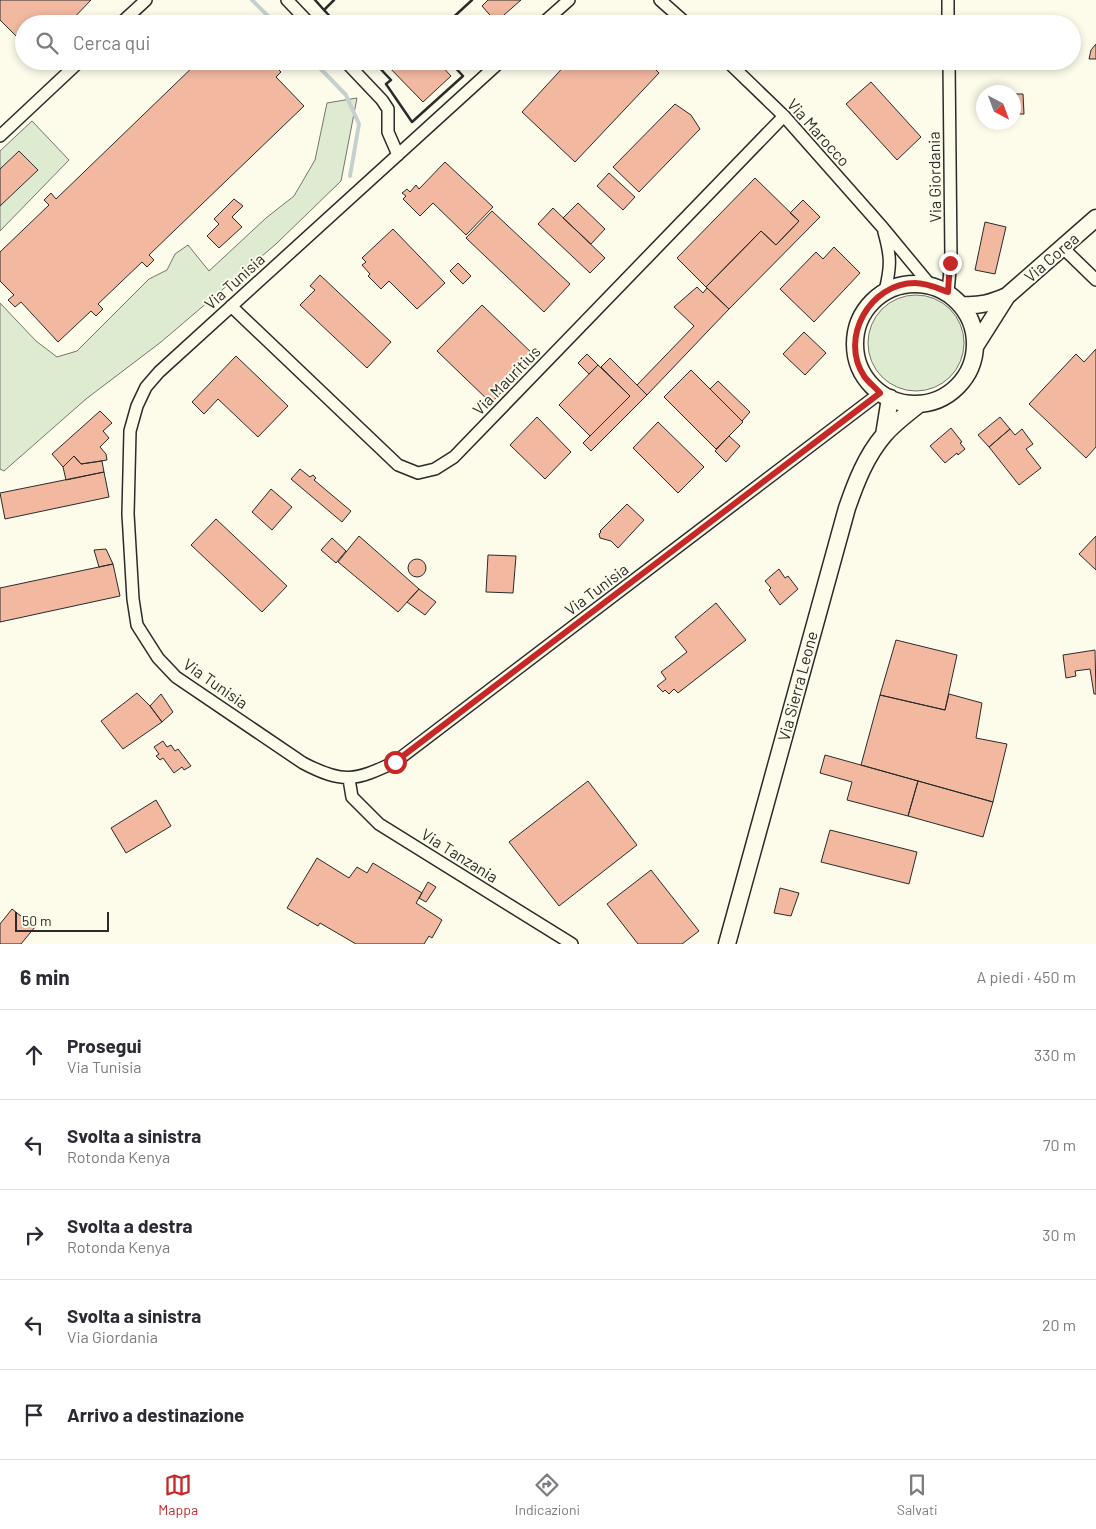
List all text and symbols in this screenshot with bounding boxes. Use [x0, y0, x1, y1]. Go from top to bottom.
search box [15, 15, 1081, 70]
icon: search [33, 29, 61, 57]
text: Cerca qui [73, 31, 150, 54]
north arrow [976, 85, 1021, 130]
street label: Via Marocco [784, 94, 854, 170]
street label: Via Giordania [924, 131, 944, 223]
street label: Via Corea [1020, 228, 1082, 286]
street label: Via Tunisia [200, 249, 268, 313]
route end [939, 252, 962, 275]
street label: Via Mauritius [468, 341, 544, 419]
street label: Via Tunisia [561, 559, 631, 619]
street label: Via Sierra Leone [773, 629, 821, 743]
street label: Via Tunisia [180, 654, 252, 712]
route start [384, 751, 407, 774]
street label: Via Tanzania [418, 824, 502, 886]
scale bar [15, 909, 109, 932]
text: 50 m [22, 912, 51, 929]
text: 6 min [20, 964, 70, 989]
text: A piedi · 450 m [977, 967, 1076, 986]
text: Prosegui [67, 1034, 142, 1057]
icon: ahead [20, 1041, 48, 1069]
text: 330 m [1034, 1045, 1076, 1064]
text: Via Tunisia [67, 1057, 142, 1076]
text: Svolta a sinistra [67, 1124, 201, 1147]
icon: left [20, 1131, 48, 1159]
text: 70 m [1043, 1135, 1076, 1154]
text: Rotonda Kenya [67, 1147, 170, 1166]
text: Svolta a destra [67, 1214, 193, 1237]
icon: right [20, 1221, 48, 1249]
text: 30 m [1042, 1225, 1076, 1244]
text: Rotonda Kenya [67, 1237, 170, 1256]
text: Svolta a sinistra [67, 1304, 201, 1327]
icon: left [20, 1311, 48, 1339]
text: 20 m [1042, 1315, 1076, 1334]
text: Via Giordania [67, 1327, 158, 1346]
icon: arrive [20, 1401, 48, 1429]
text: Arrivo a destinazione [67, 1403, 245, 1426]
tab: Mappa [158, 1471, 198, 1518]
tab: Indicazioni [515, 1471, 580, 1518]
tab: Salvati [897, 1471, 938, 1518]

